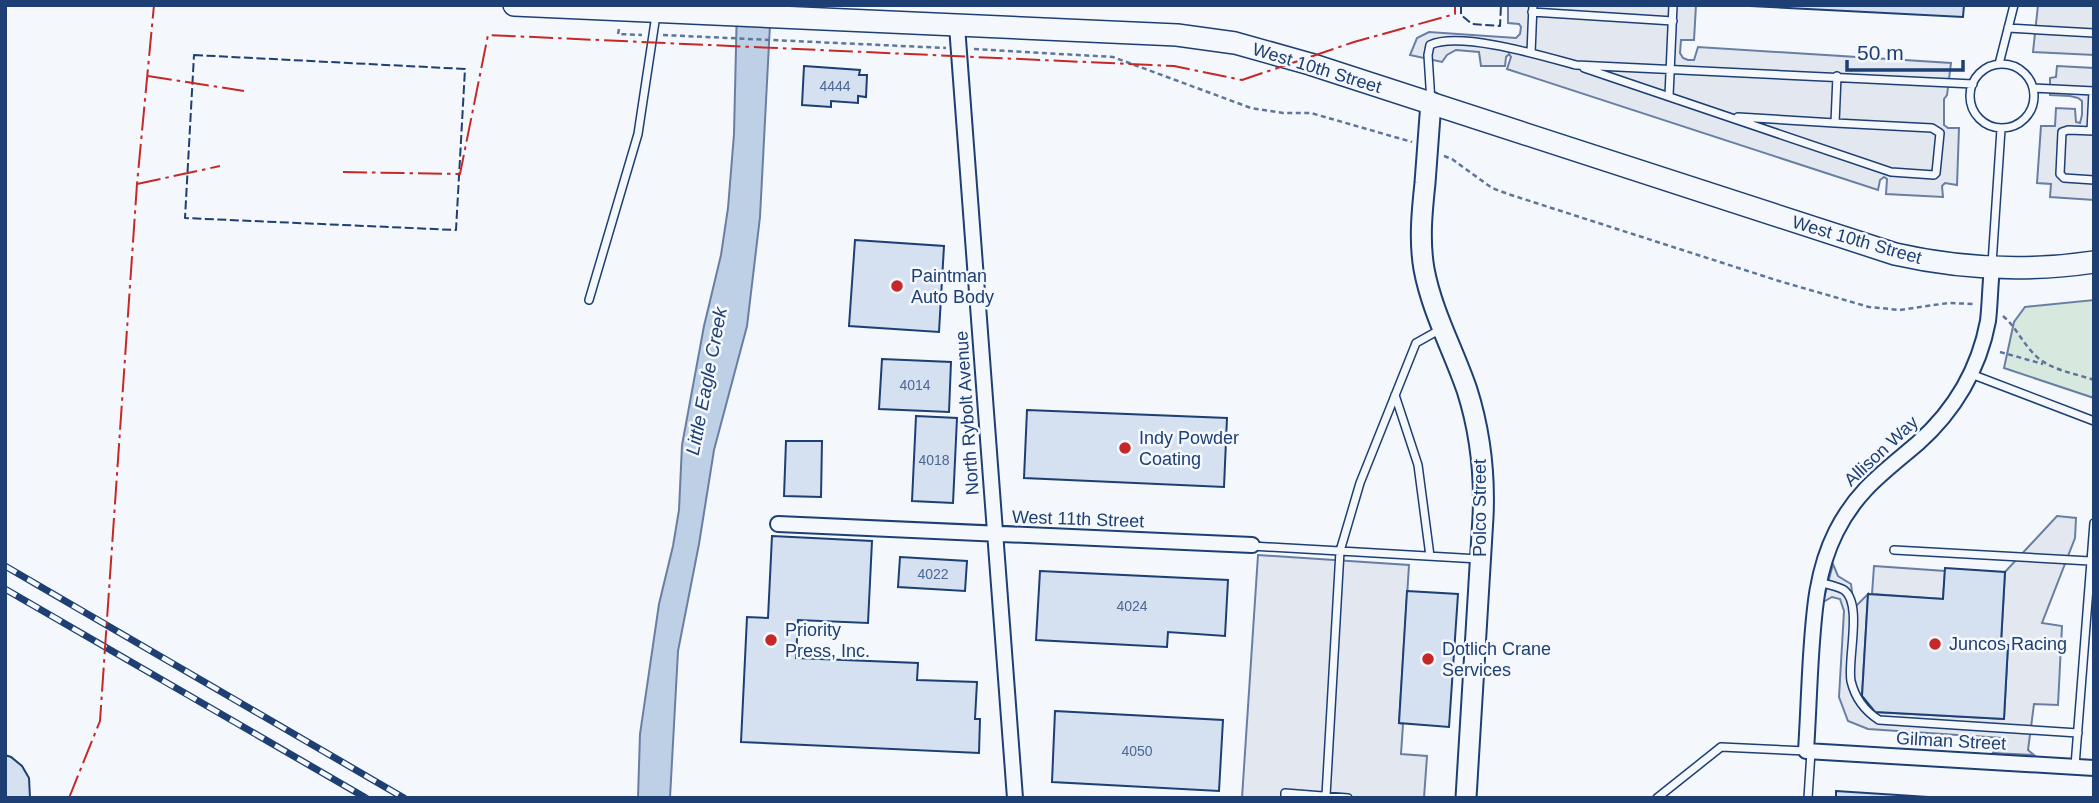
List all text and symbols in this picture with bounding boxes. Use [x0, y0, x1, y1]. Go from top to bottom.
scale bar [1847, 28, 1962, 72]
street label: West 10th Street [1250, 39, 1384, 97]
text: 50 m [1857, 41, 1904, 64]
house number: 4444 [819, 78, 851, 94]
street label: West 10th Street [1790, 212, 1924, 268]
place label: Paintman Auto Body [911, 266, 994, 307]
marker: Paintman Auto Body [889, 278, 905, 294]
water label: Little Eagle Creek [682, 304, 731, 457]
street label: North Rybolt Avenue [951, 330, 983, 496]
house number: 4014 [899, 377, 931, 393]
street label: Allison Way [1840, 412, 1922, 490]
place label: Indy Powder Coating [1139, 428, 1239, 469]
marker: Indy Powder Coating [1117, 440, 1133, 456]
house number: 4018 [918, 452, 950, 468]
street label: Polco Street [1470, 459, 1490, 557]
street label: West 11th Street [1011, 507, 1145, 531]
house number: 4022 [917, 566, 949, 582]
house number: 4024 [1116, 598, 1148, 614]
place label: Priority Press, Inc. [785, 620, 870, 661]
marker: Priority Press, Inc. [763, 632, 779, 648]
place label: Juncos Racing [1949, 634, 2067, 654]
marker: Juncos Racing [1927, 636, 1943, 652]
place label: Dotlich Crane Services [1442, 639, 1551, 680]
marker: Dotlich Crane Services [1420, 651, 1436, 667]
street label: Gilman Street [1896, 728, 2006, 754]
house number: 4050 [1121, 743, 1153, 759]

